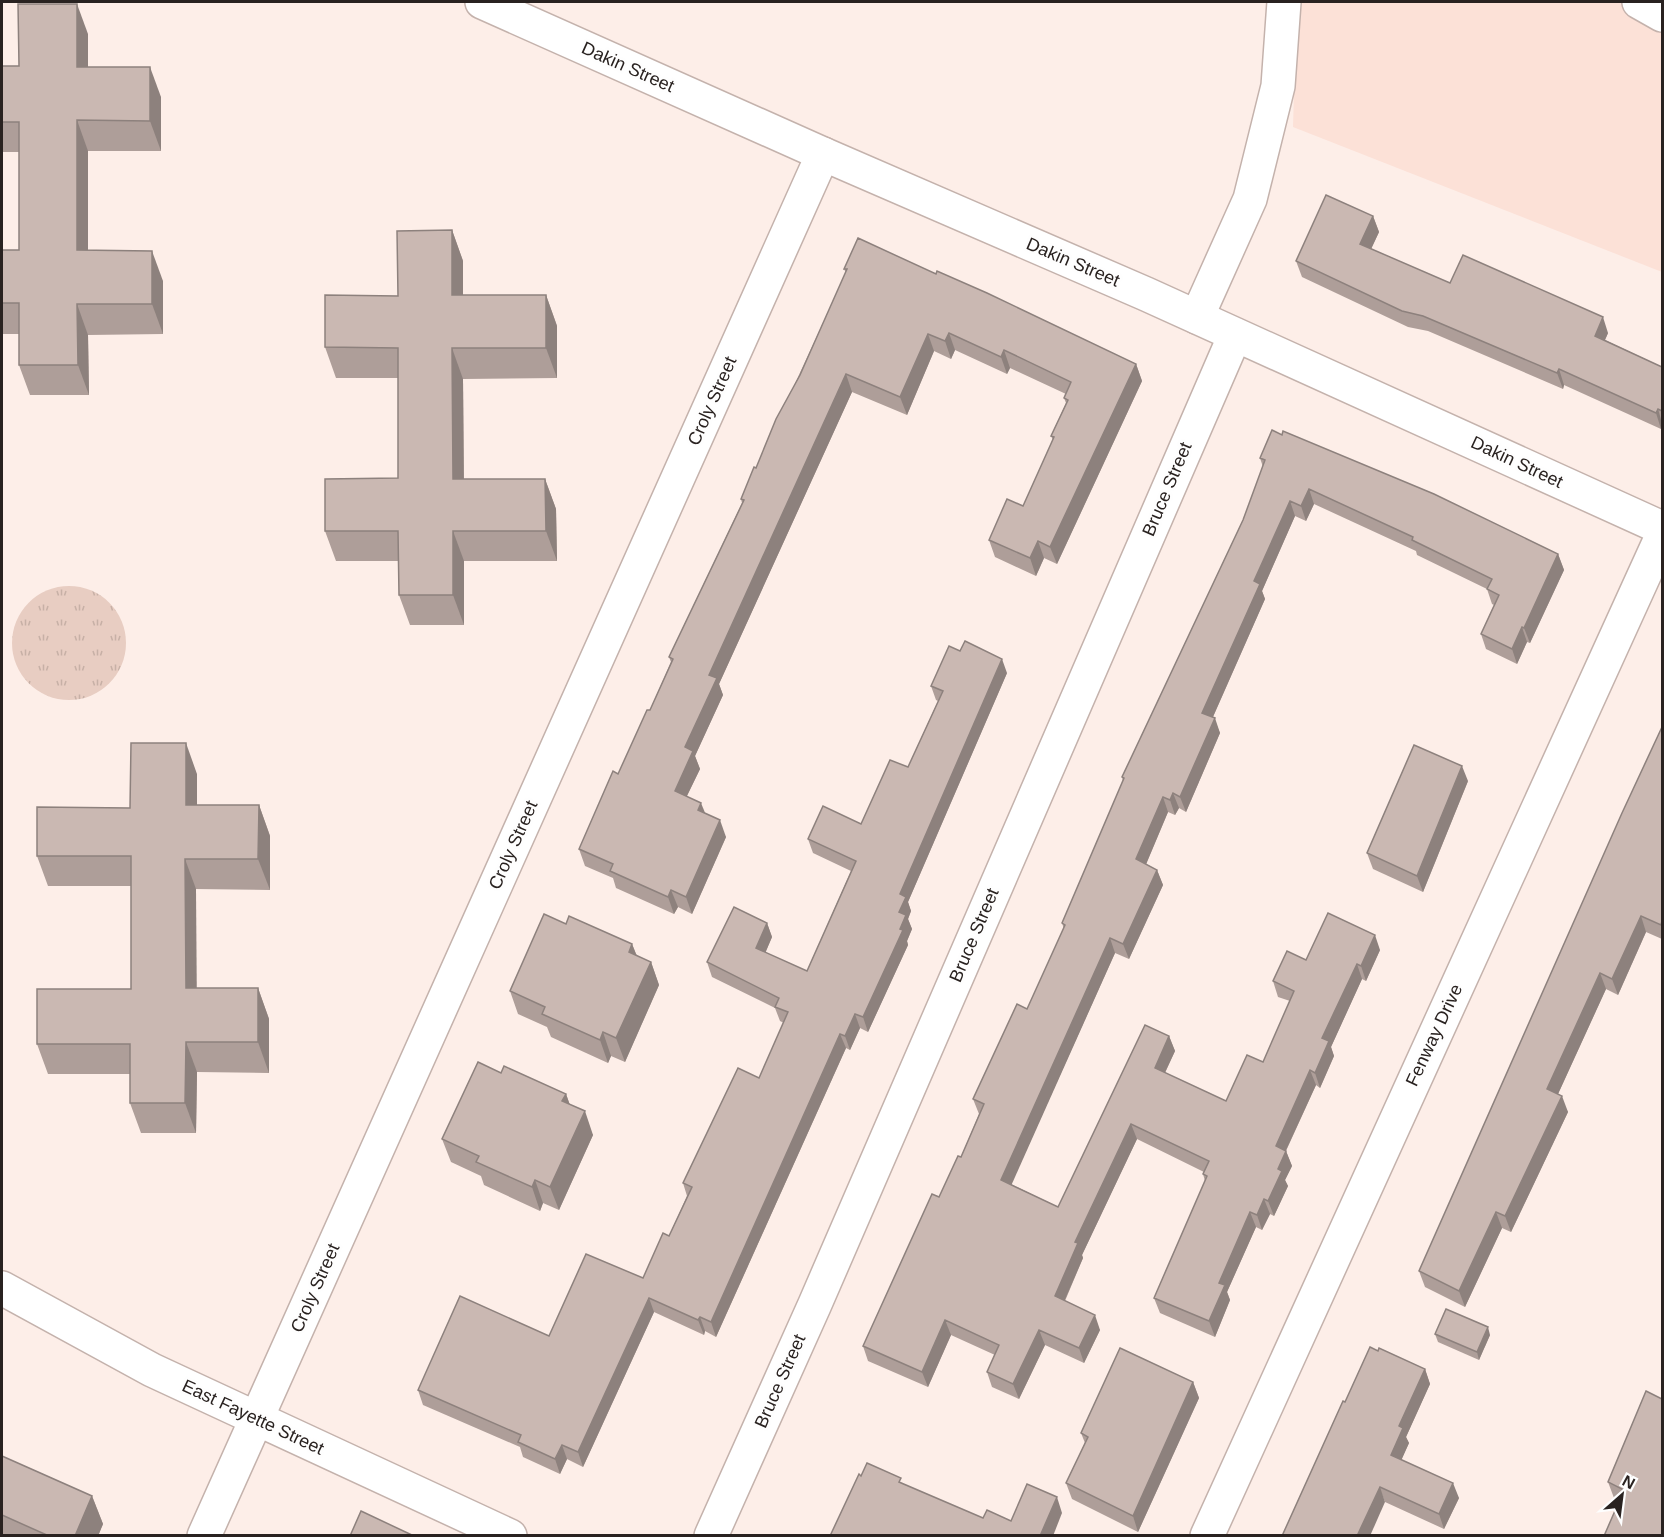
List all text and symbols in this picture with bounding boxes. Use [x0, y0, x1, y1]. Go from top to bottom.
street label: Dakin Street [579, 38, 677, 96]
street label: Dakin Street [1024, 233, 1122, 291]
street label: Croly Street [684, 354, 740, 448]
street label: Dakin Street [1468, 432, 1566, 492]
street label: Bruce Street [1138, 439, 1196, 539]
street label: Croly Street [485, 798, 541, 892]
street label: Bruce Street [945, 885, 1003, 985]
street label: Fenway Drive [1402, 981, 1466, 1089]
street label: Croly Street [287, 1241, 343, 1335]
street label: Bruce Street [751, 1331, 809, 1431]
street label: East Fayette Street [179, 1375, 327, 1459]
north arrow [1592, 1465, 1652, 1525]
text: N [1620, 1472, 1638, 1492]

